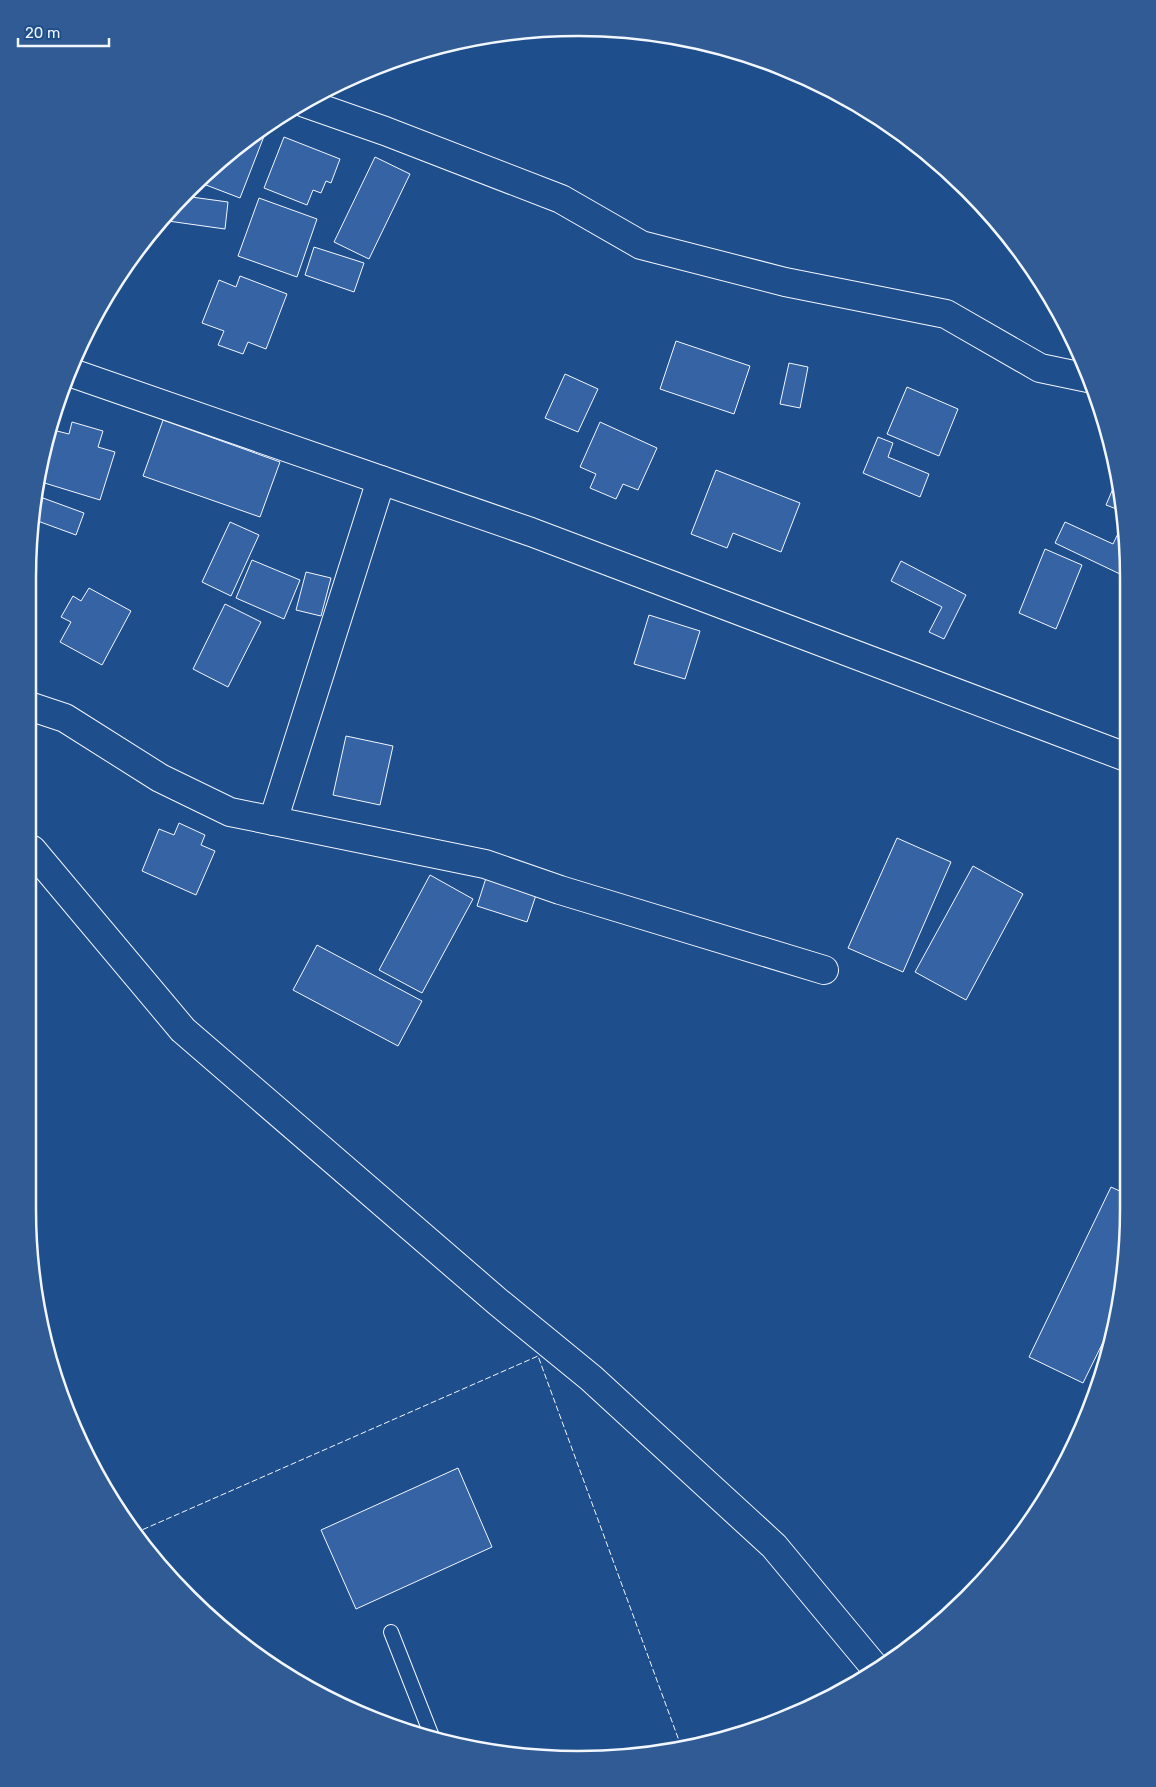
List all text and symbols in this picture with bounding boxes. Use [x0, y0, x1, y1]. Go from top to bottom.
scale bar [18, 15, 109, 47]
text: 20 m [25, 24, 60, 42]

